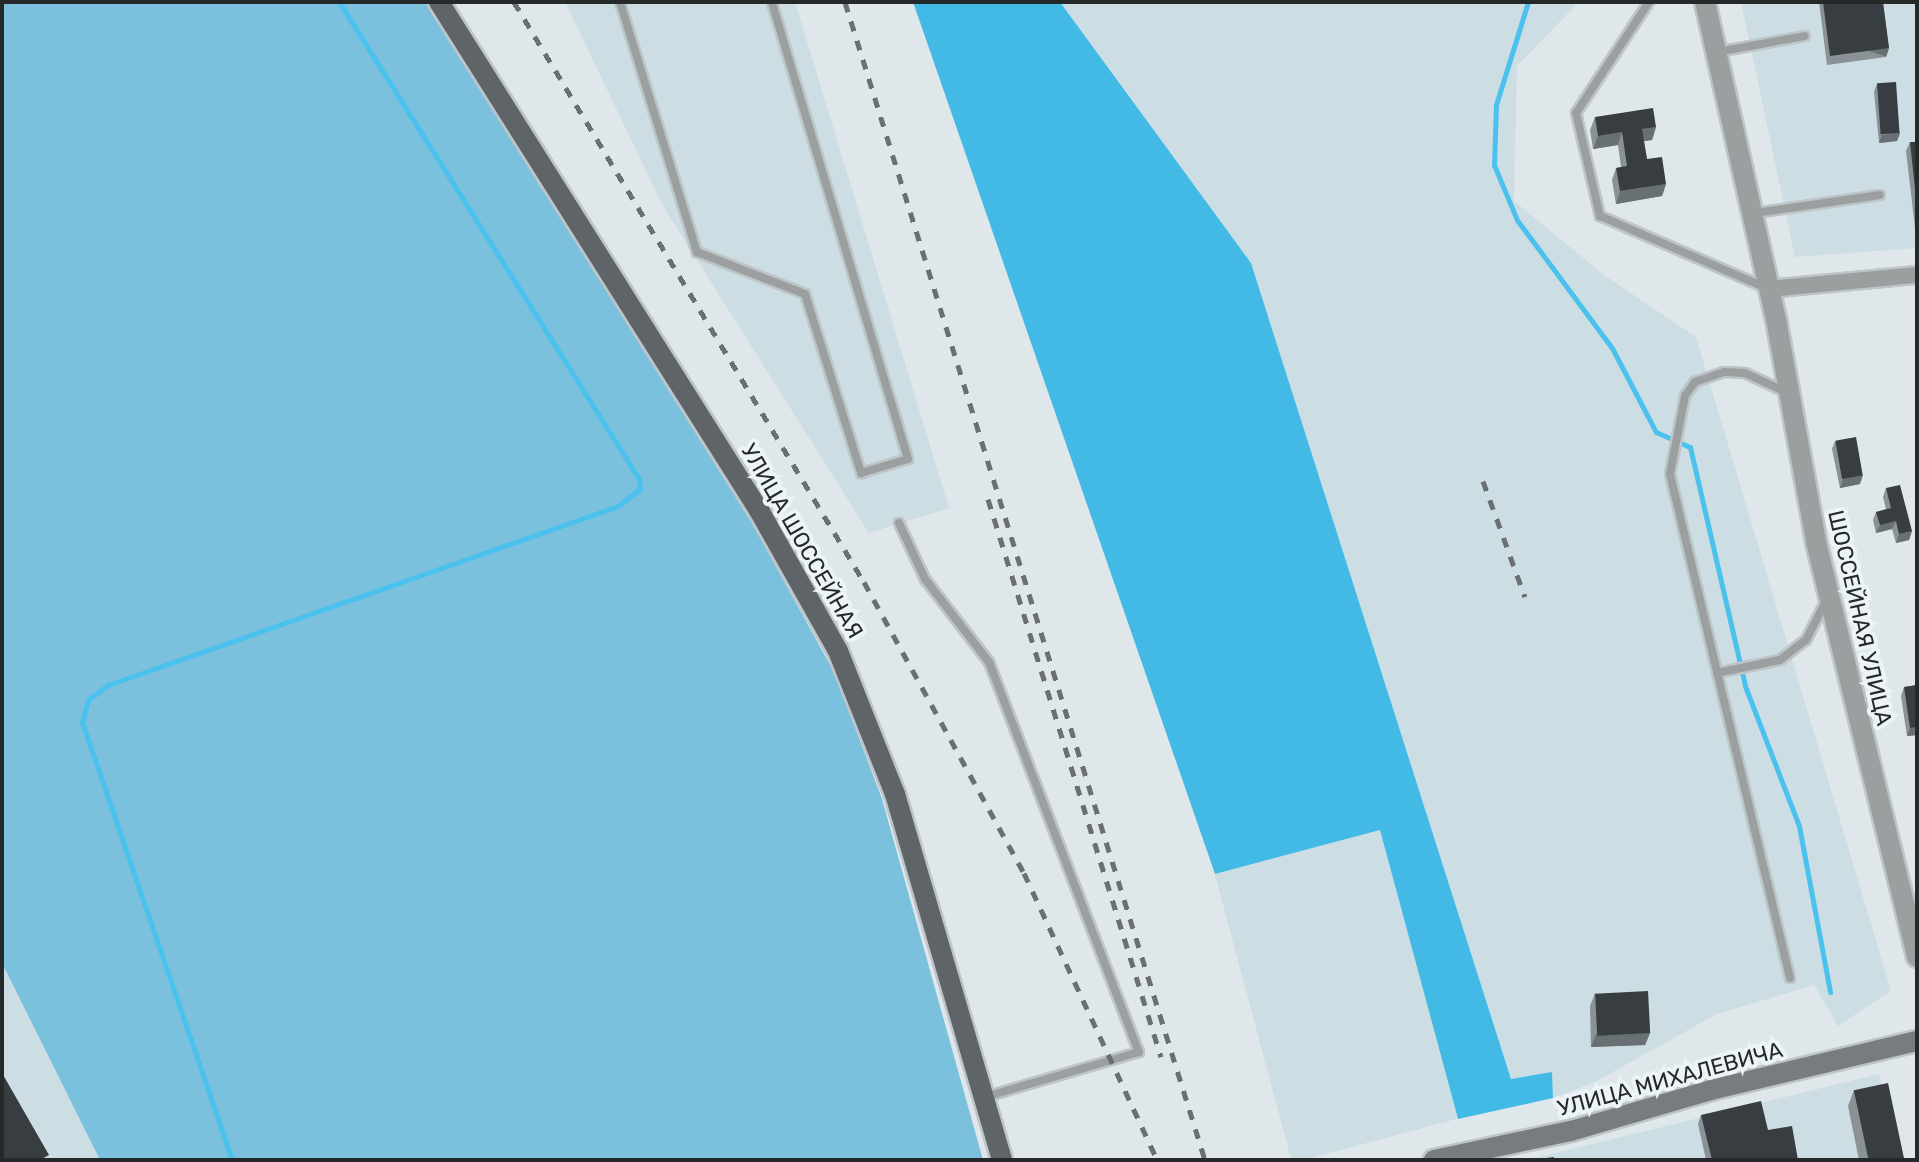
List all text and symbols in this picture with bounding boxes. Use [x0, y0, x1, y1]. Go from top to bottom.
street label: УЛИЦА ШОССЕЙНАЯ [735, 439, 869, 643]
street label: ШОССЕЙНАЯ УЛИЦА [1822, 508, 1898, 728]
street label: УЛИЦА МИХАЛЕВИЧА [1555, 1036, 1785, 1122]

